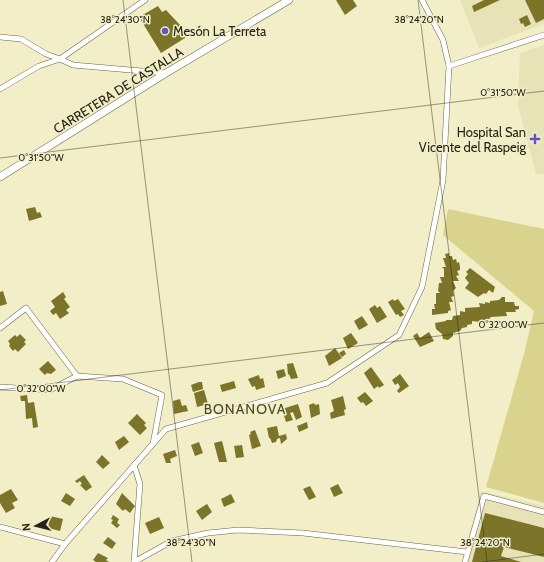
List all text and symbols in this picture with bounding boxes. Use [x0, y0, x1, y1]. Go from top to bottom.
text: 38°24'30"N [100, 13, 150, 26]
text: 38°24'20"N [394, 13, 444, 26]
place label: Mesón La Terreta [173, 23, 267, 39]
marker: Mesón La Terreta [160, 26, 170, 36]
street label: CARRETERA DE CASTALLA [50, 43, 186, 137]
text: 0°31'50"W [480, 86, 526, 99]
place label: Hospital San Vicente del Raspeig [419, 124, 527, 155]
marker: Hospital San Vicente del Raspeig [529, 133, 541, 145]
text: 0°31'50"W [18, 151, 64, 164]
text: 0°32'00"W [479, 318, 528, 331]
text: 0°32'00"W [17, 382, 66, 395]
district label: BONANOVA [204, 400, 286, 418]
north arrow [16, 506, 56, 546]
text: N [19, 523, 33, 532]
text: 38°24'30"N [166, 536, 216, 549]
text: 38°24'20"N [460, 536, 510, 549]

